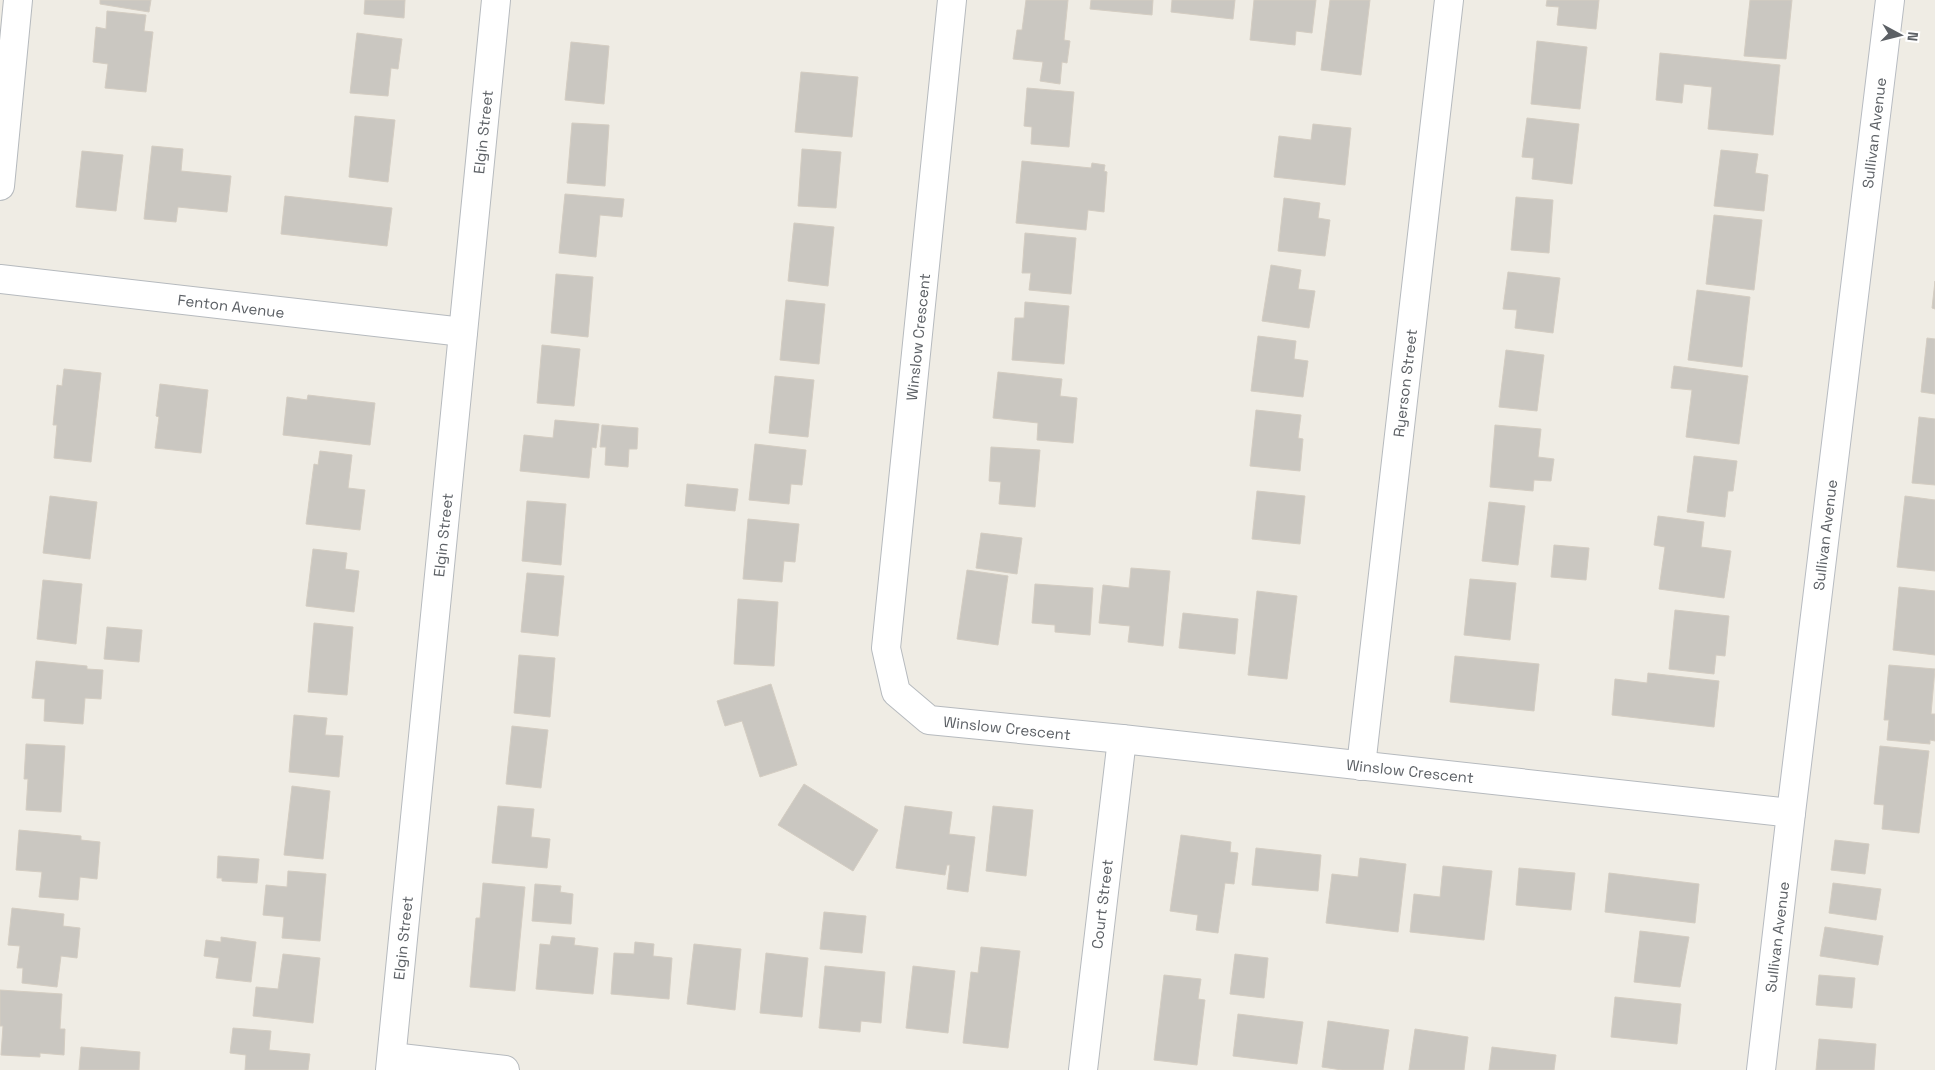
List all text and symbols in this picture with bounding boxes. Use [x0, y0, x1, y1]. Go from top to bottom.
north arrow [1875, 10, 1925, 60]
text: N [1903, 31, 1922, 42]
street label: Sullivan Avenue [1858, 76, 1890, 190]
street label: Elgin Street [469, 89, 497, 175]
street label: Winslow Crescent [902, 272, 934, 402]
street label: Fenton Avenue [176, 290, 286, 322]
street label: Ryerson Street [1389, 328, 1421, 438]
street label: Sullivan Avenue [1809, 478, 1841, 592]
street label: Elgin Street [429, 492, 457, 578]
street label: Winslow Crescent [942, 712, 1072, 744]
street label: Winslow Crescent [1345, 755, 1475, 787]
street label: Court Street [1087, 858, 1117, 950]
street label: Sullivan Avenue [1761, 880, 1793, 994]
street label: Elgin Street [389, 895, 417, 981]

